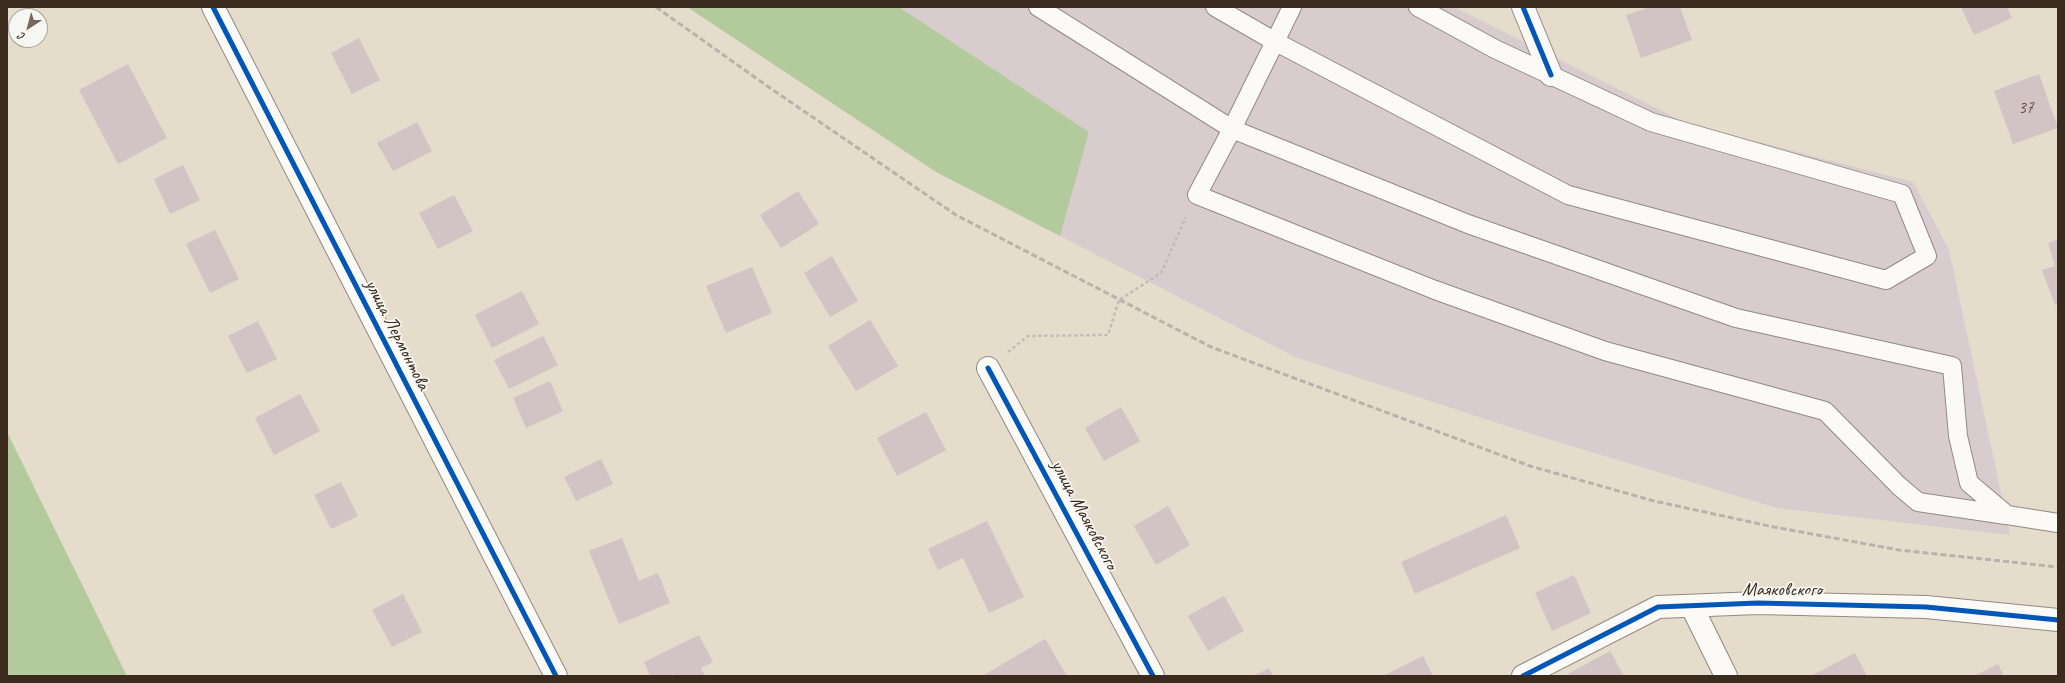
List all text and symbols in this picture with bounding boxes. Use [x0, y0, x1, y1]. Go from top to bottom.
north arrow [8, 8, 48, 48]
text: С [15, 30, 28, 44]
house number: 37 [2018, 99, 2034, 119]
street label: улица Лермонтова [359, 276, 435, 394]
street label: улица Маяковского [1046, 456, 1122, 574]
street label: Маяковского [1742, 579, 1822, 601]

